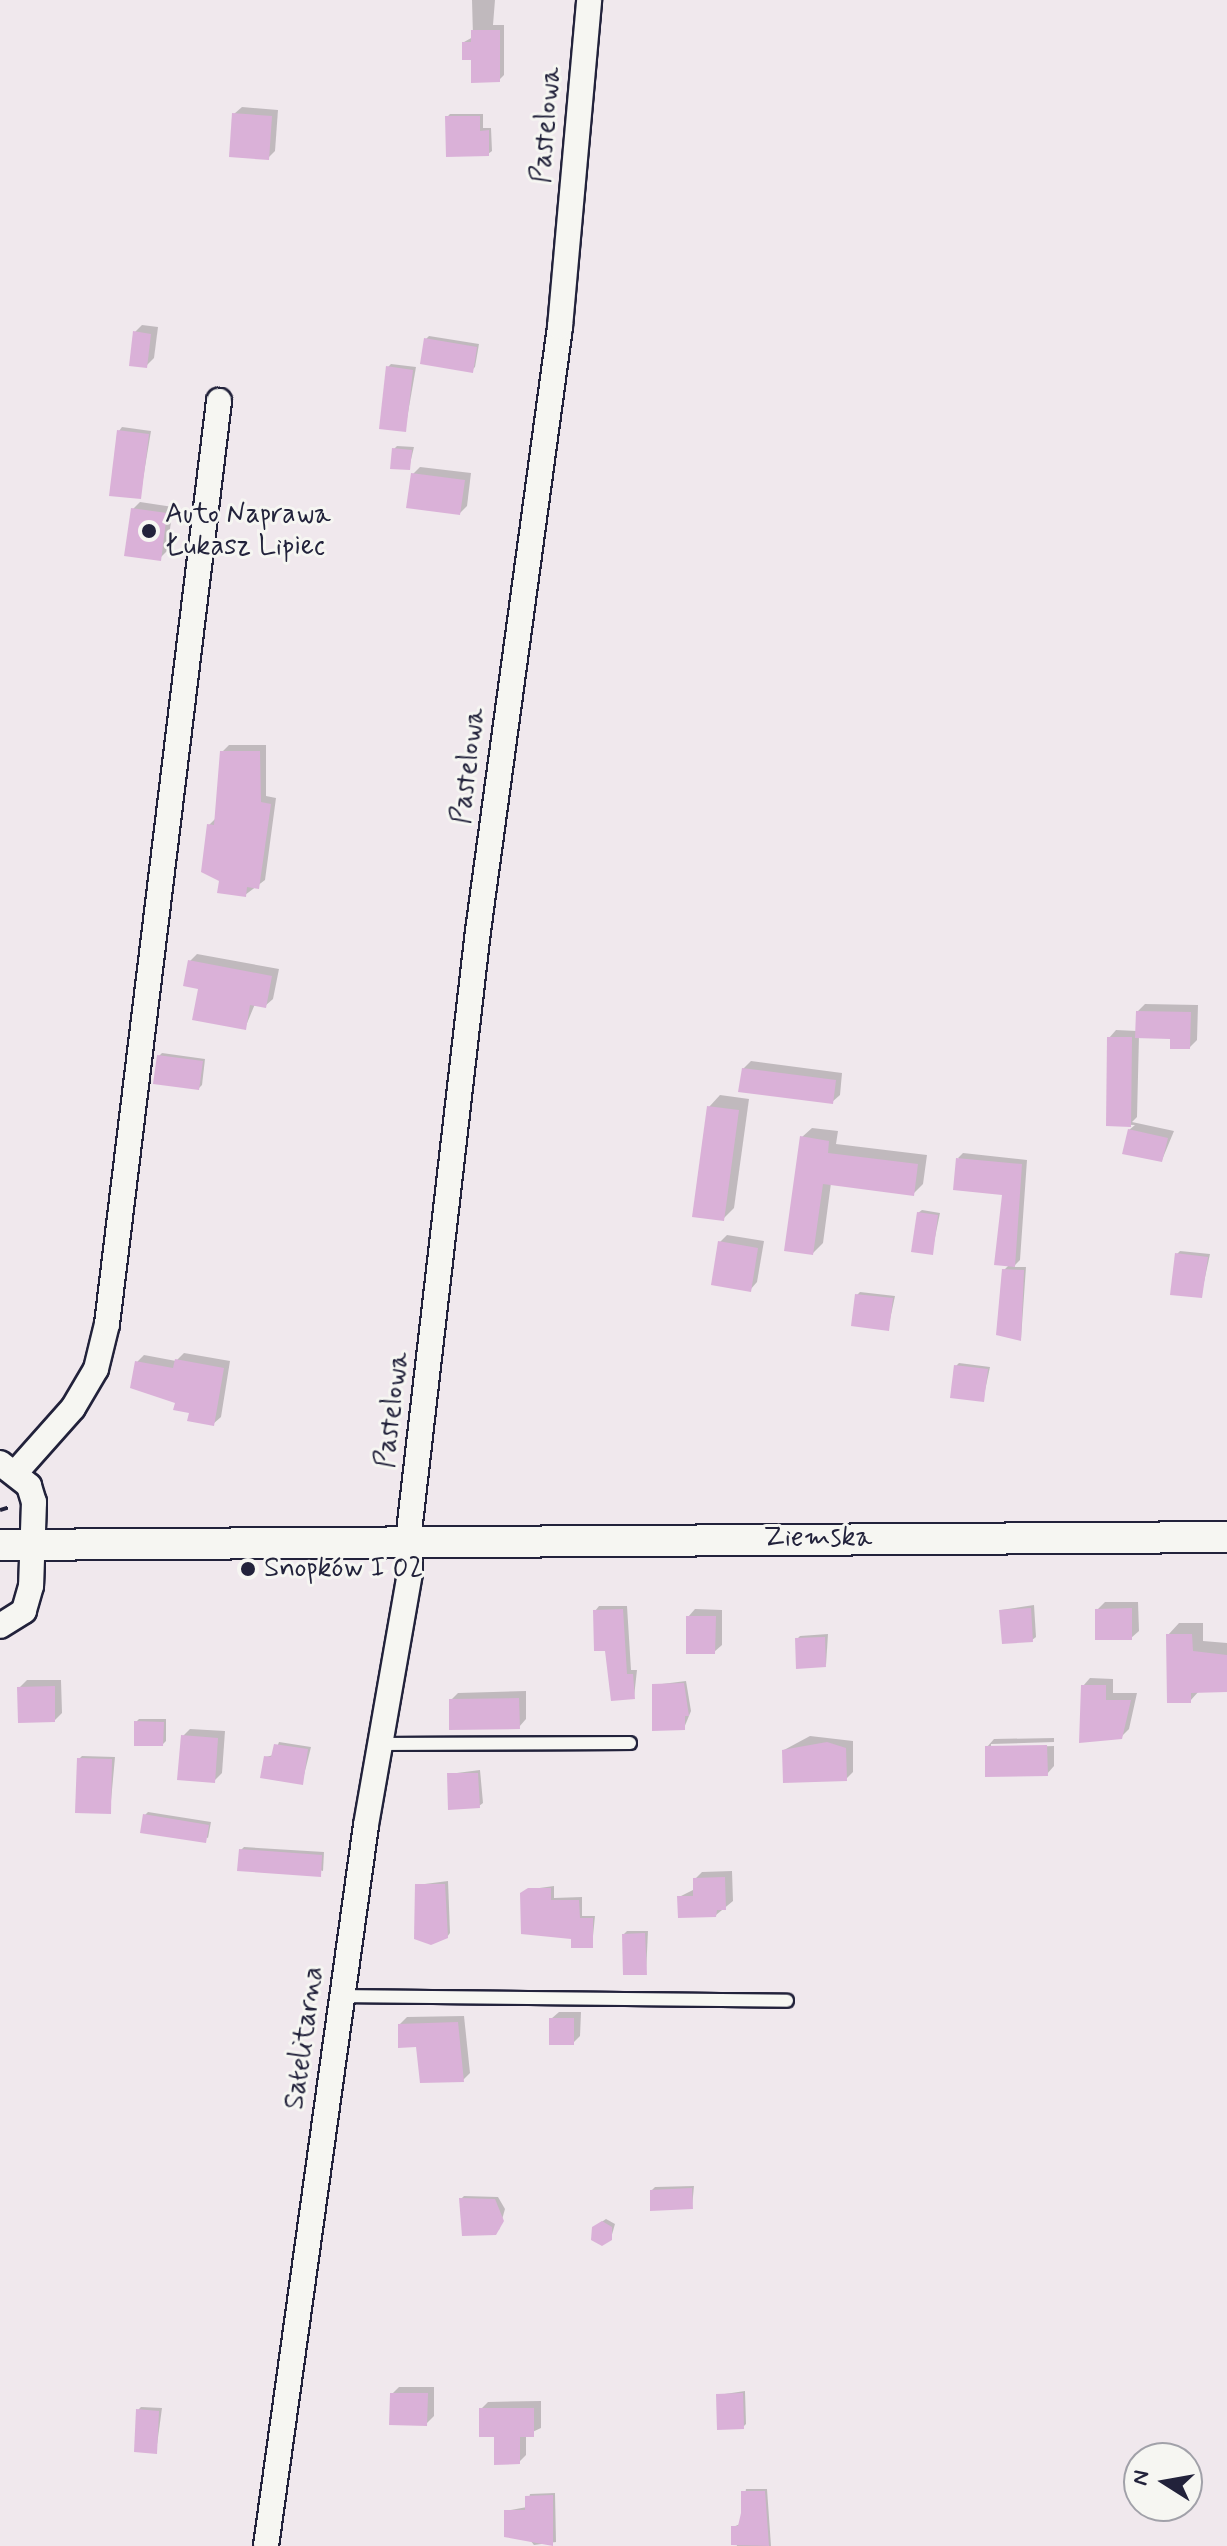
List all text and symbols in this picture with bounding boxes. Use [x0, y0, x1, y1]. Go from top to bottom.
street label: Pastelowa [525, 65, 569, 185]
place label: Auto Naprawa Łukasz Lipiec [165, 498, 334, 564]
marker: Auto Naprawa Łukasz Lipiec [140, 522, 158, 540]
street label: Pastelowa [445, 706, 493, 826]
street label: Pastelowa [369, 1350, 417, 1470]
street label: Ziemska [764, 1521, 872, 1555]
place label: Snopków I 02 [264, 1552, 423, 1586]
marker: Snopków I 02 [239, 1560, 257, 1578]
street label: Satelitarna [278, 1964, 332, 2112]
north arrow [1123, 2442, 1203, 2522]
text: N [1126, 2468, 1157, 2488]

